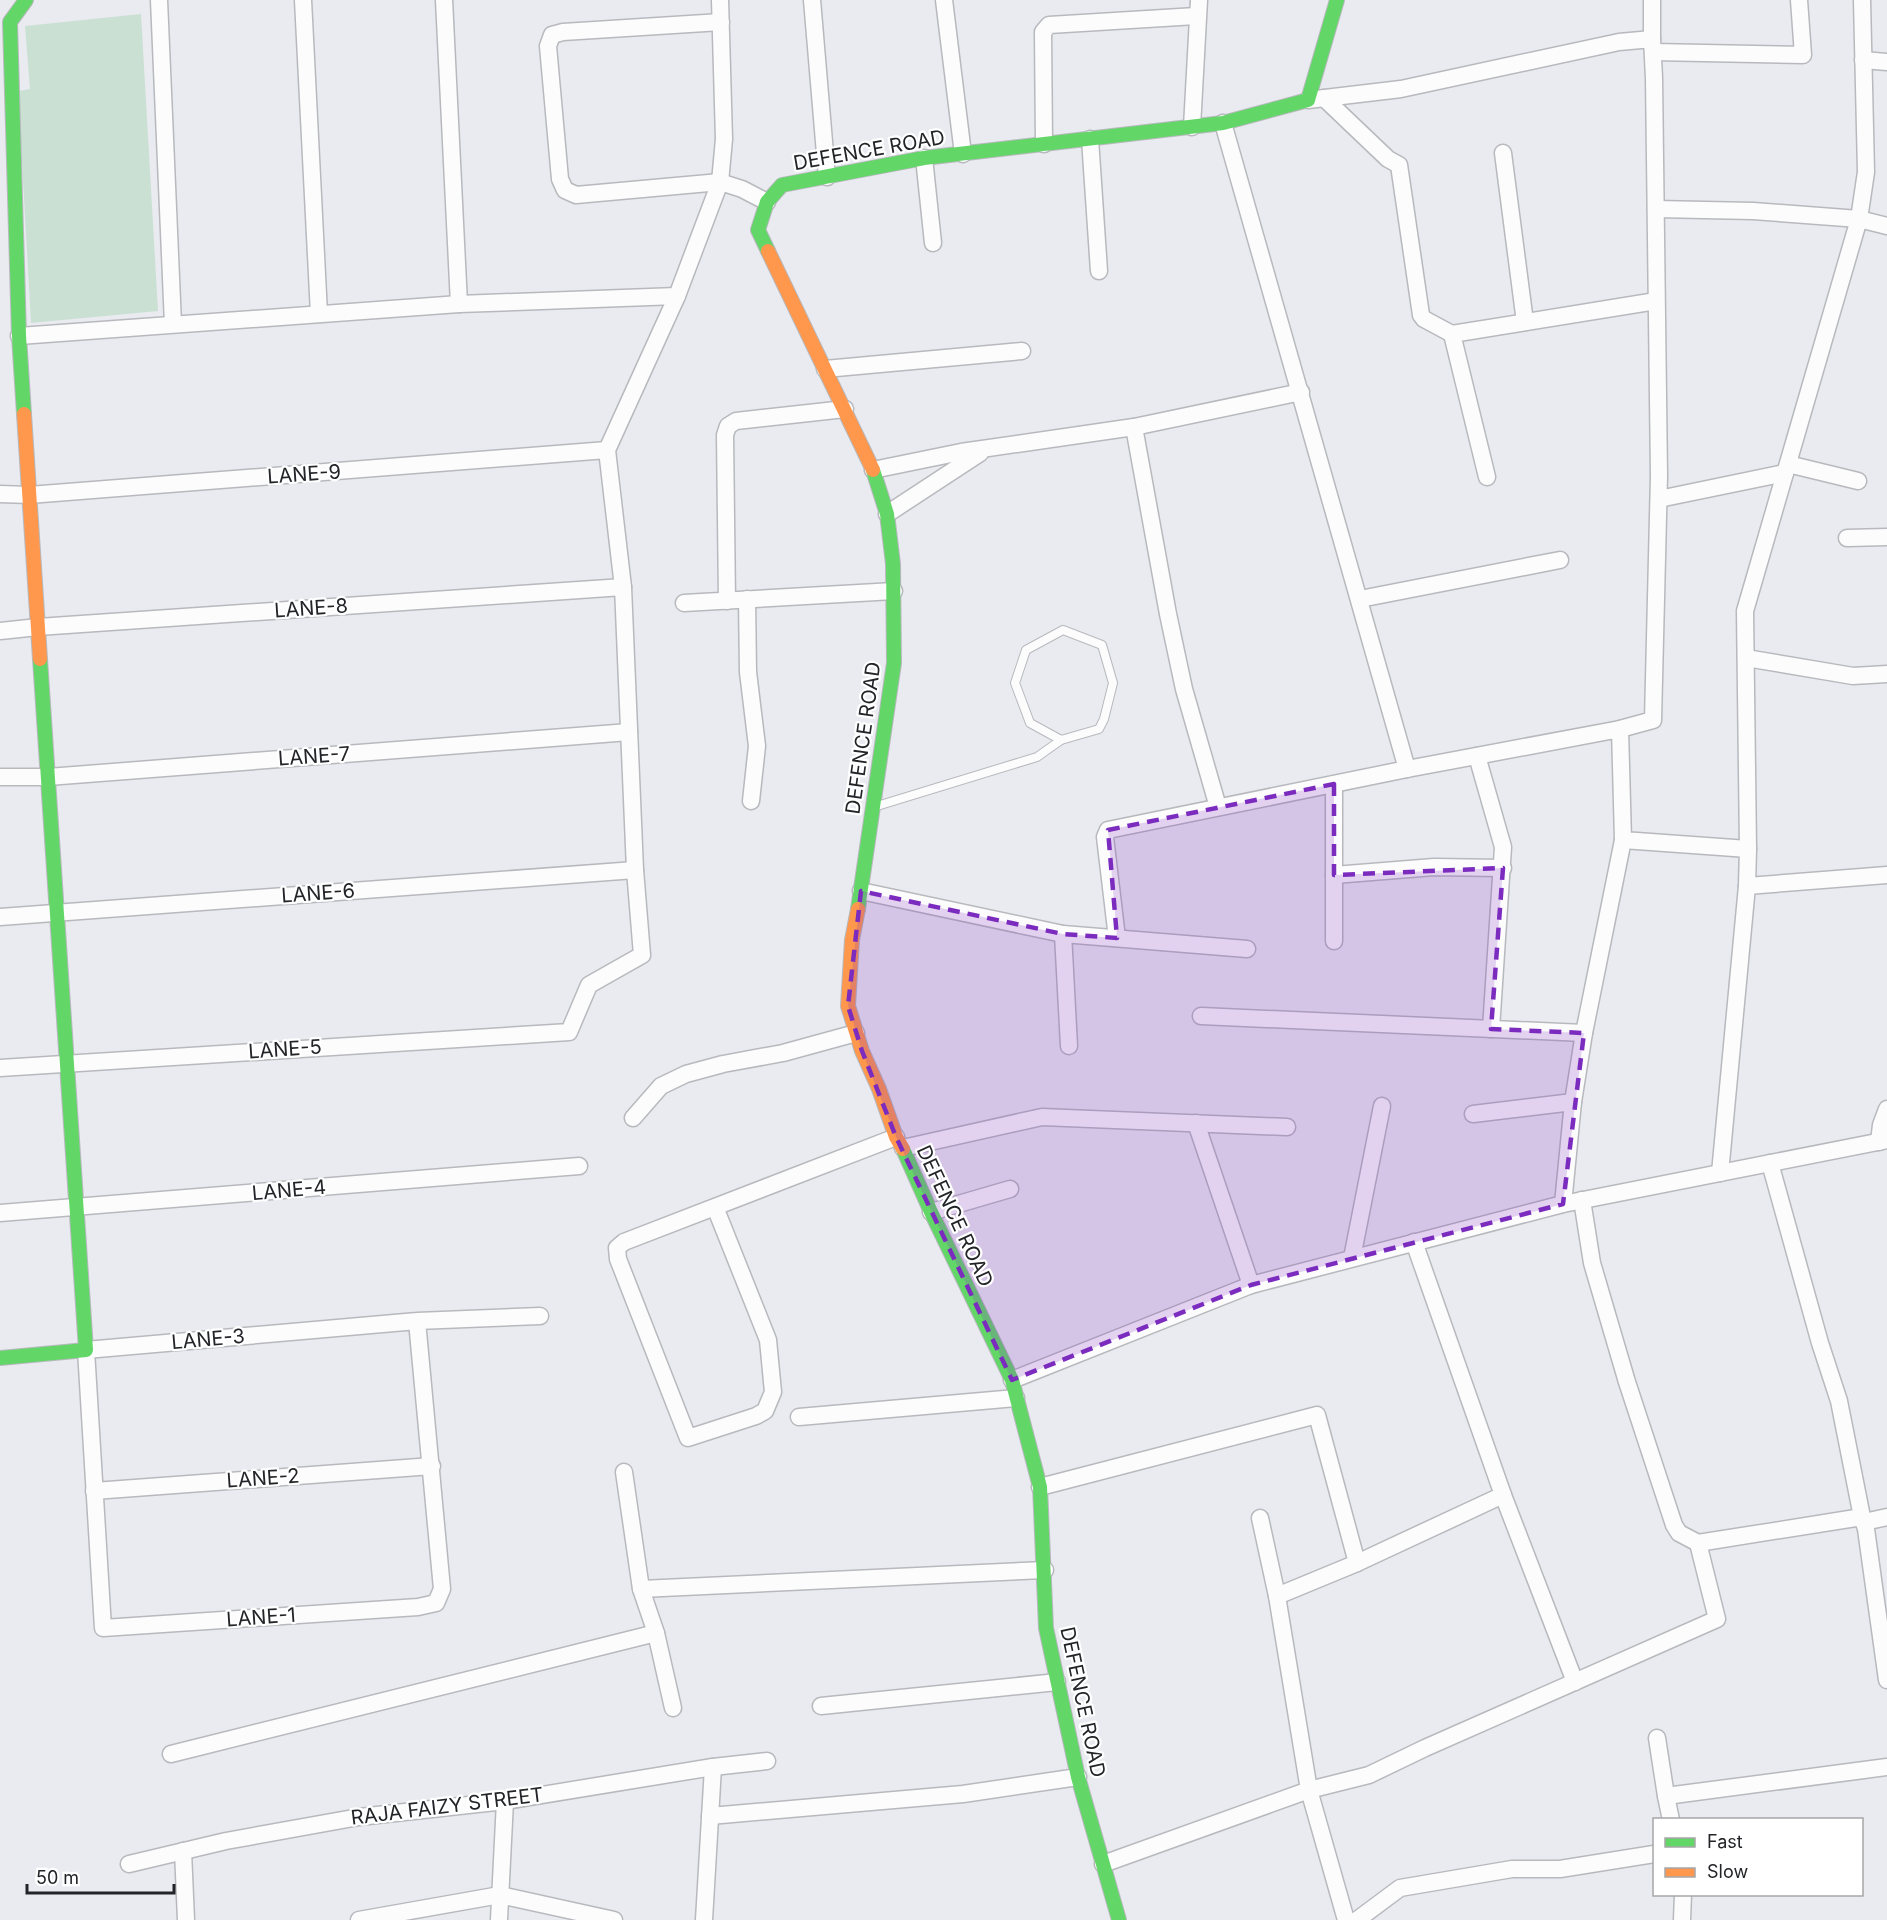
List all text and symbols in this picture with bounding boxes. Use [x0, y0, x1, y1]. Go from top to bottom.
street label: DEFENCE ROAD [791, 125, 947, 175]
street label: LANE-9 [266, 459, 342, 489]
street label: LANE-8 [273, 593, 349, 623]
street label: DEFENCE ROAD [840, 660, 886, 816]
street label: LANE-7 [277, 742, 351, 770]
street label: LANE-6 [280, 878, 356, 908]
street label: LANE-5 [247, 1034, 323, 1064]
street label: DEFENCE ROAD [912, 1141, 998, 1291]
street label: LANE-4 [251, 1175, 327, 1205]
street label: LANE-3 [170, 1324, 246, 1354]
street label: LANE-2 [226, 1463, 300, 1493]
street label: LANE-1 [225, 1603, 297, 1631]
street label: DEFENCE ROAD [1055, 1625, 1111, 1779]
street label: RAJA FAIZY STREET [349, 1782, 545, 1830]
legend [1653, 1818, 1863, 1896]
text: Fast [1707, 1831, 1743, 1852]
scale bar [27, 1857, 174, 1895]
text: Slow [1707, 1861, 1748, 1882]
text: 50 m [36, 1867, 79, 1888]

